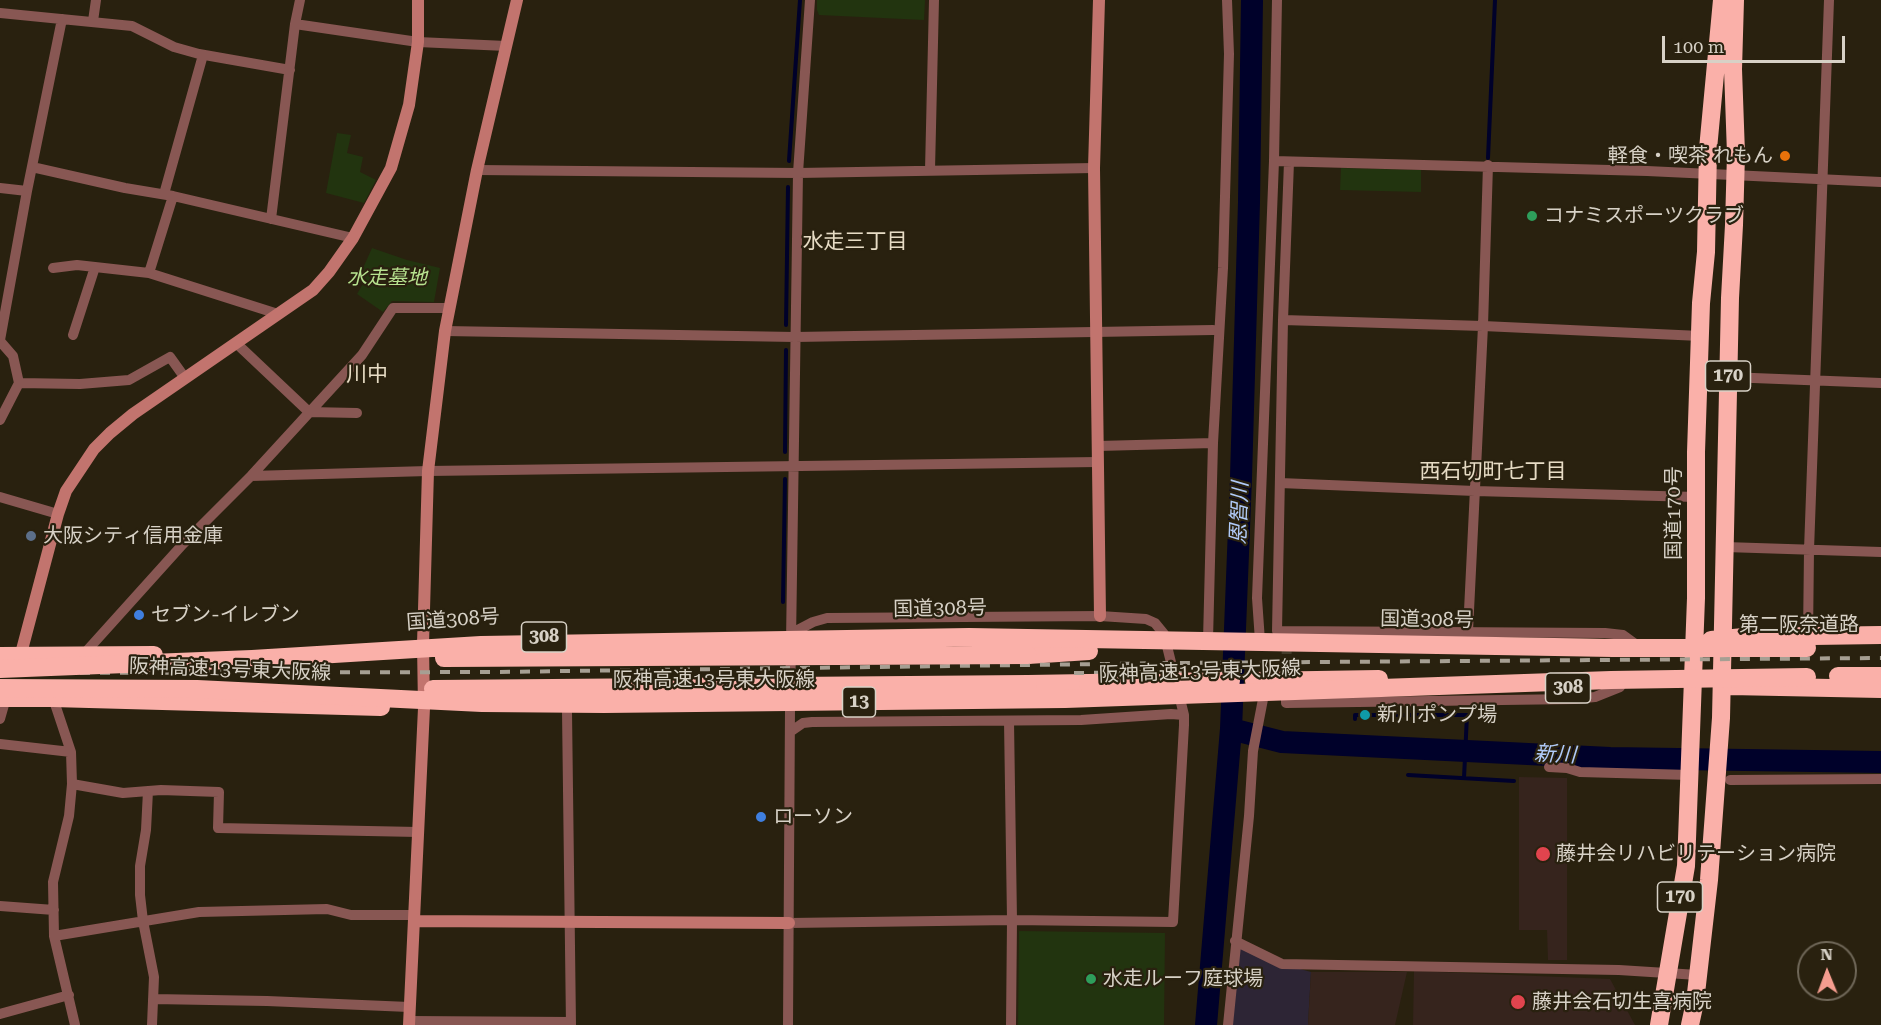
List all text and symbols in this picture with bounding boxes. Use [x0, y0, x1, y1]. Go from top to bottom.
scale bar [1665, 24, 1848, 62]
text: 100 m [1673, 36, 1724, 57]
place label: 軽食・喫茶 れもん [1608, 144, 1773, 168]
marker: 軽食・喫茶 れもん [1778, 149, 1792, 163]
place label: コナミスポーツクラブ [1544, 204, 1744, 228]
marker: コナミスポーツクラブ [1525, 209, 1539, 223]
district label: 水走三丁目 [803, 229, 907, 255]
park label: 水走墓地 [347, 266, 427, 290]
road number: 170 [1706, 361, 1750, 391]
district label: 川中 [346, 362, 388, 388]
district label: 西石切町七丁目 [1420, 459, 1566, 485]
street label: 国道170号 [1662, 466, 1686, 560]
water label: 恩智川 [1226, 481, 1254, 545]
place label: 大阪シティ信用金庫 [43, 524, 223, 548]
marker: 大阪シティ信用金庫 [24, 529, 38, 543]
street label: 国道308号 [893, 596, 987, 622]
place label: セブン-イレブン [151, 603, 300, 627]
street label: 国道308号 [405, 605, 501, 635]
street label: 国道308号 [1380, 607, 1474, 633]
marker: セブン-イレブン [132, 608, 146, 622]
street label: 第二阪奈道路 [1739, 613, 1859, 637]
road number: 308 [522, 622, 566, 652]
street label: 阪神高速13号東大阪線 [128, 654, 332, 686]
street label: 阪神高速13号東大阪線 [1098, 656, 1302, 688]
street label: 阪神高速13号東大阪線 [613, 668, 815, 692]
road number: 308 [1546, 673, 1590, 703]
road number: 13 [842, 687, 876, 717]
place label: 新川ポンプ場 [1377, 703, 1497, 727]
marker: 新川ポンプ場 [1358, 708, 1372, 722]
water label: 新川 [1533, 741, 1577, 769]
place label: ローソン [773, 805, 853, 829]
marker: ローソン [754, 810, 768, 824]
place label: 藤井会リハビリテーション病院 [1556, 842, 1836, 866]
marker: 藤井会リハビリテーション病院 [1534, 845, 1552, 863]
road number: 170 [1658, 882, 1702, 912]
north arrow [1797, 941, 1857, 1001]
text: N [1820, 945, 1833, 964]
place label: 水走ルーフ庭球場 [1103, 967, 1263, 991]
marker: 水走ルーフ庭球場 [1084, 972, 1098, 986]
place label: 藤井会石切生喜病院 [1532, 990, 1712, 1014]
marker: 藤井会石切生喜病院 [1509, 993, 1527, 1011]

